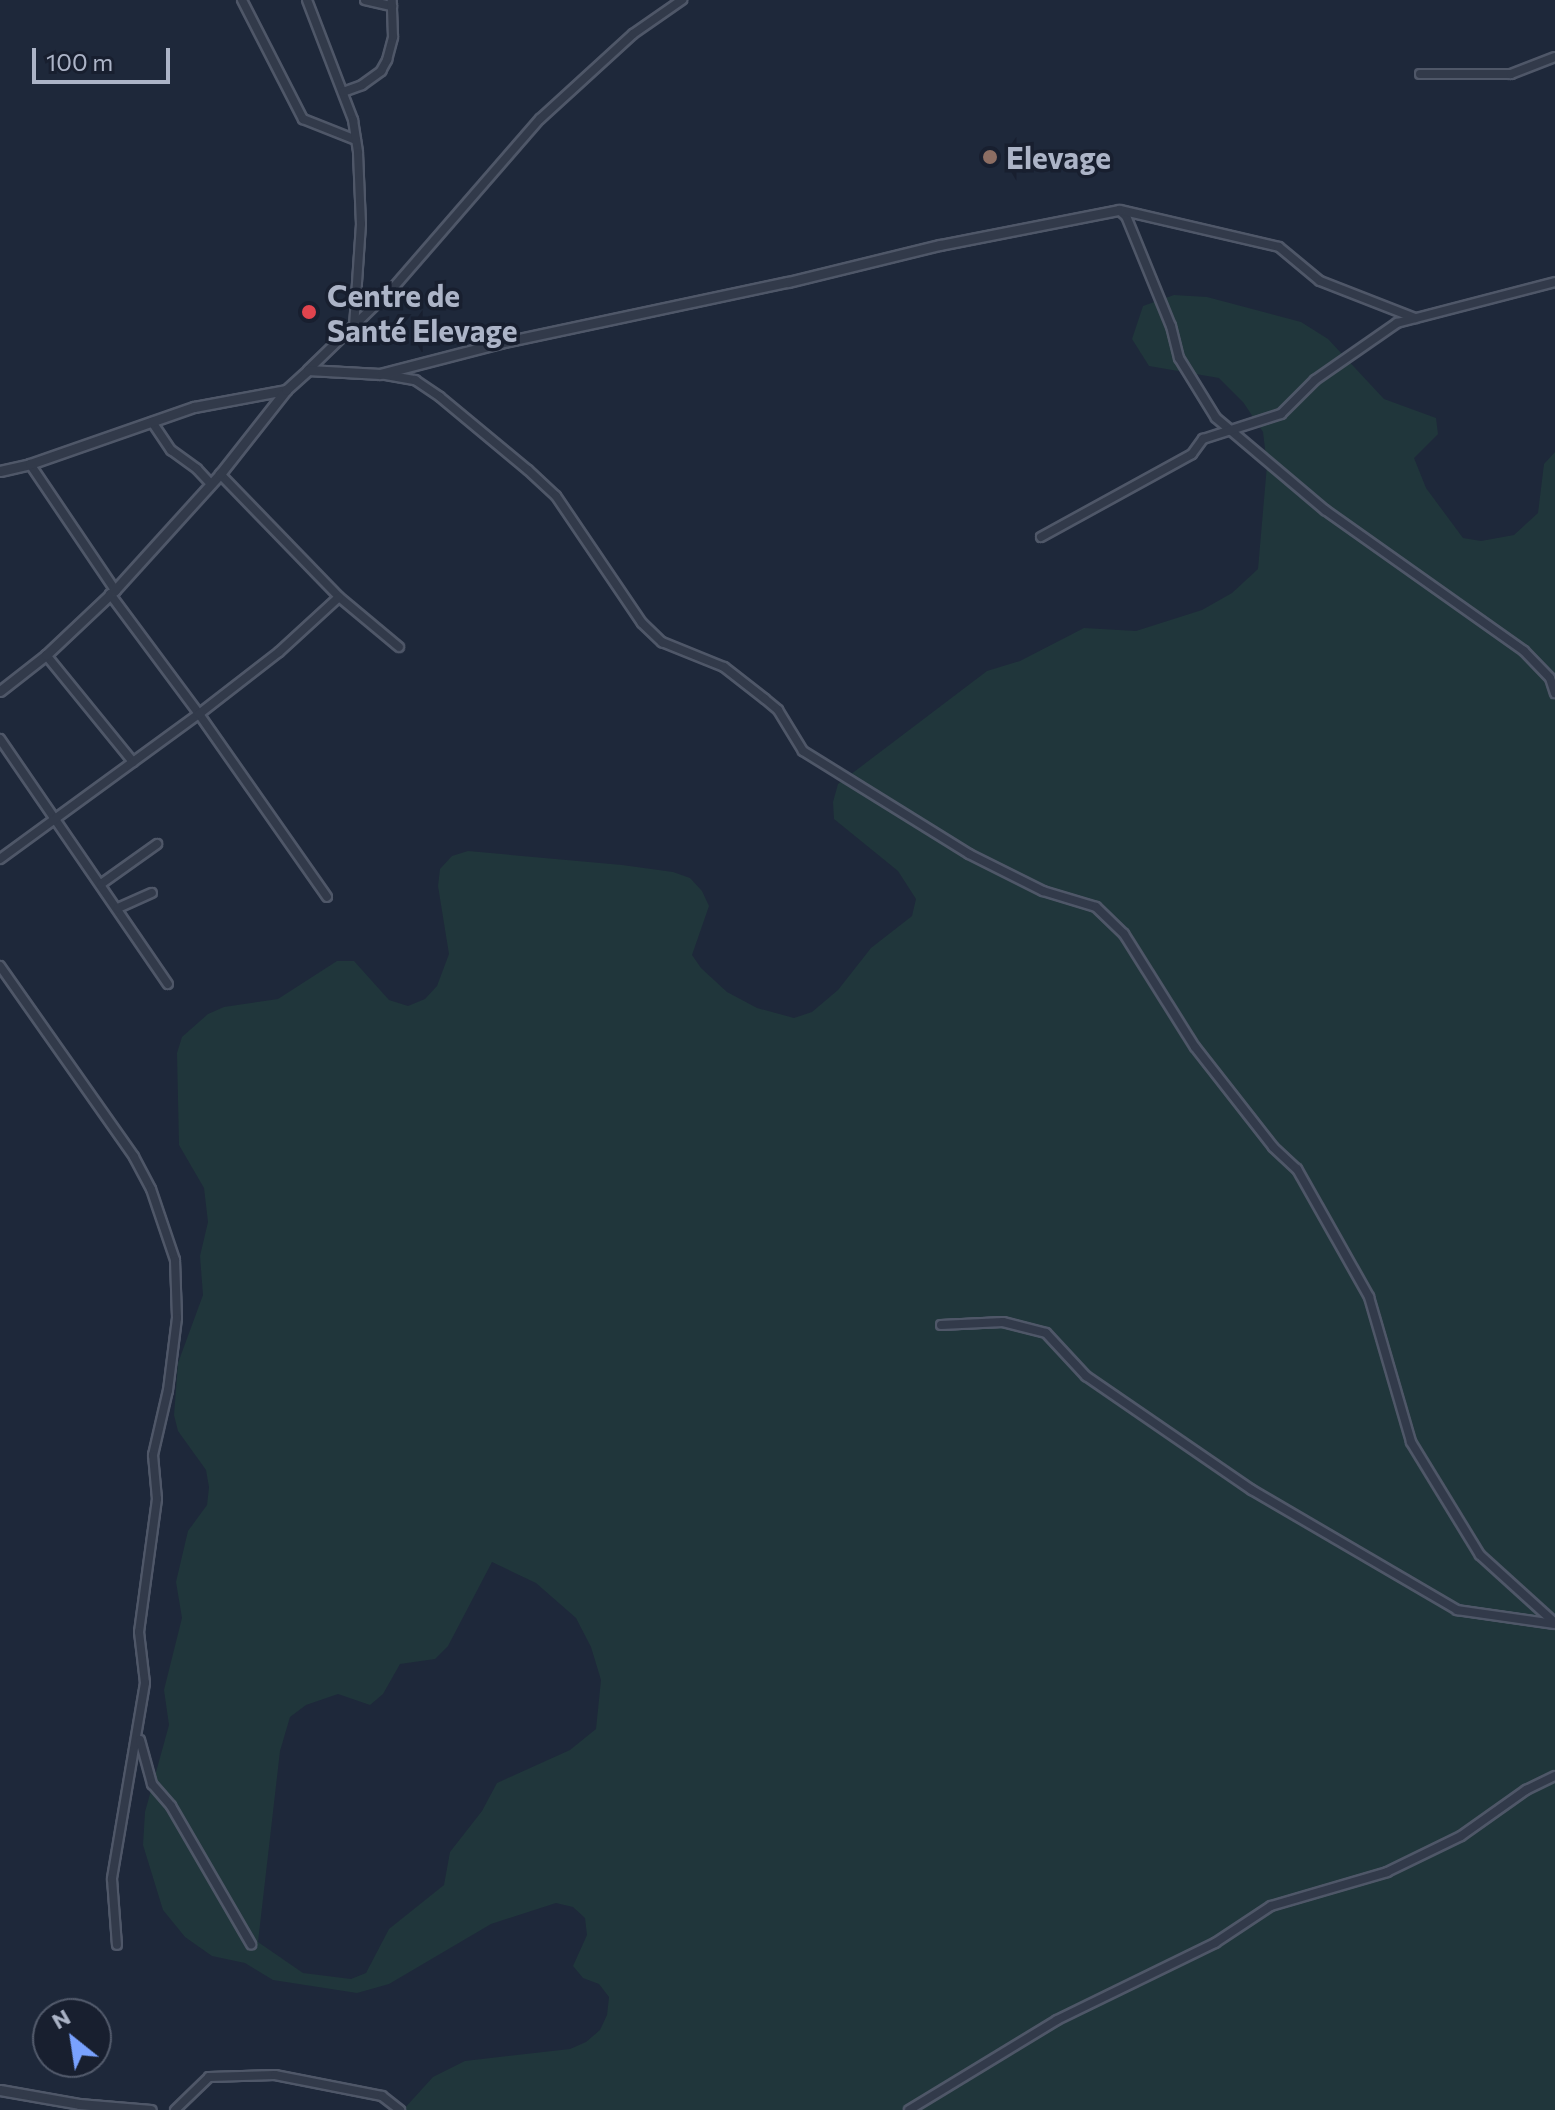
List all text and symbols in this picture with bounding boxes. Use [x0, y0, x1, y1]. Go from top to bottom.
scale bar [36, 32, 174, 82]
text: 100 m [46, 47, 113, 76]
place label: Elevage [1006, 139, 1111, 175]
marker: Elevage [981, 148, 999, 166]
place label: Centre de Santé Elevage [327, 277, 517, 348]
marker: Centre de Santé Elevage [298, 301, 320, 323]
north arrow [32, 1998, 112, 2078]
text: N [47, 2003, 75, 2034]

